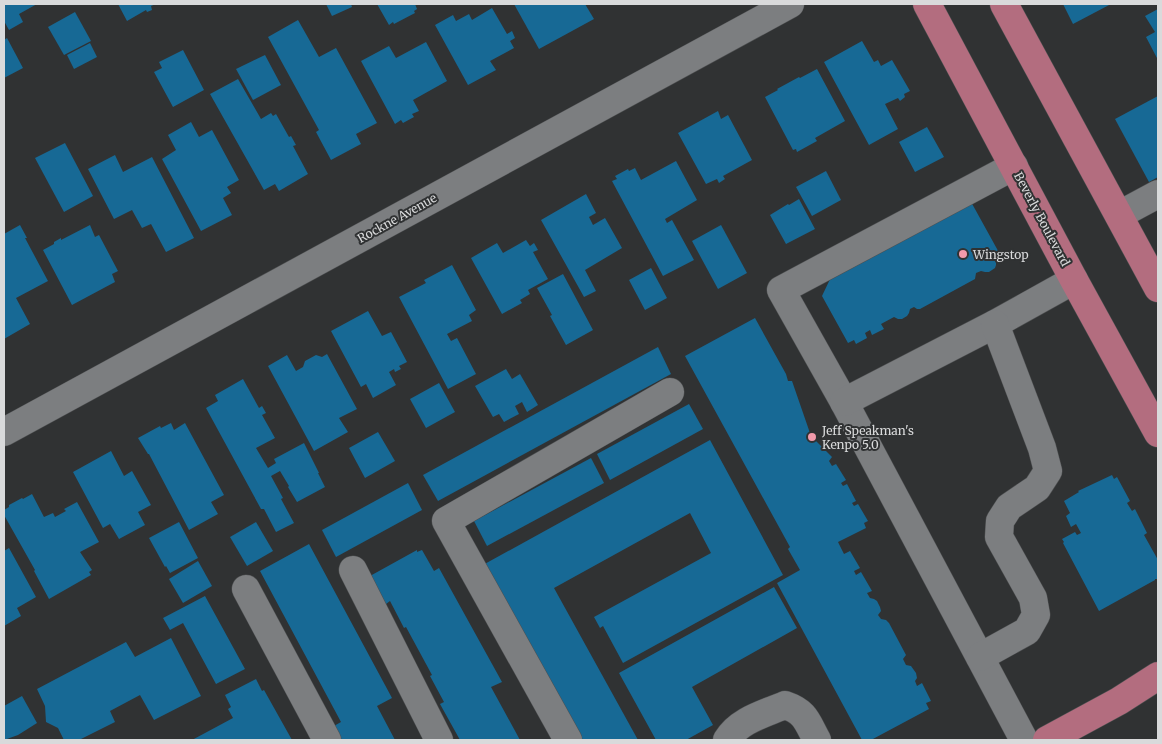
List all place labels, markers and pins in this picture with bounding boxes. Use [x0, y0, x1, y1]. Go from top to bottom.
place label: Wingstop [972, 247, 1029, 262]
marker: Wingstop [957, 248, 969, 260]
place label: Jeff Speakman's Kenpo 5.0 [821, 423, 914, 452]
marker: Jeff Speakman's Kenpo 5.0 [806, 431, 818, 443]

